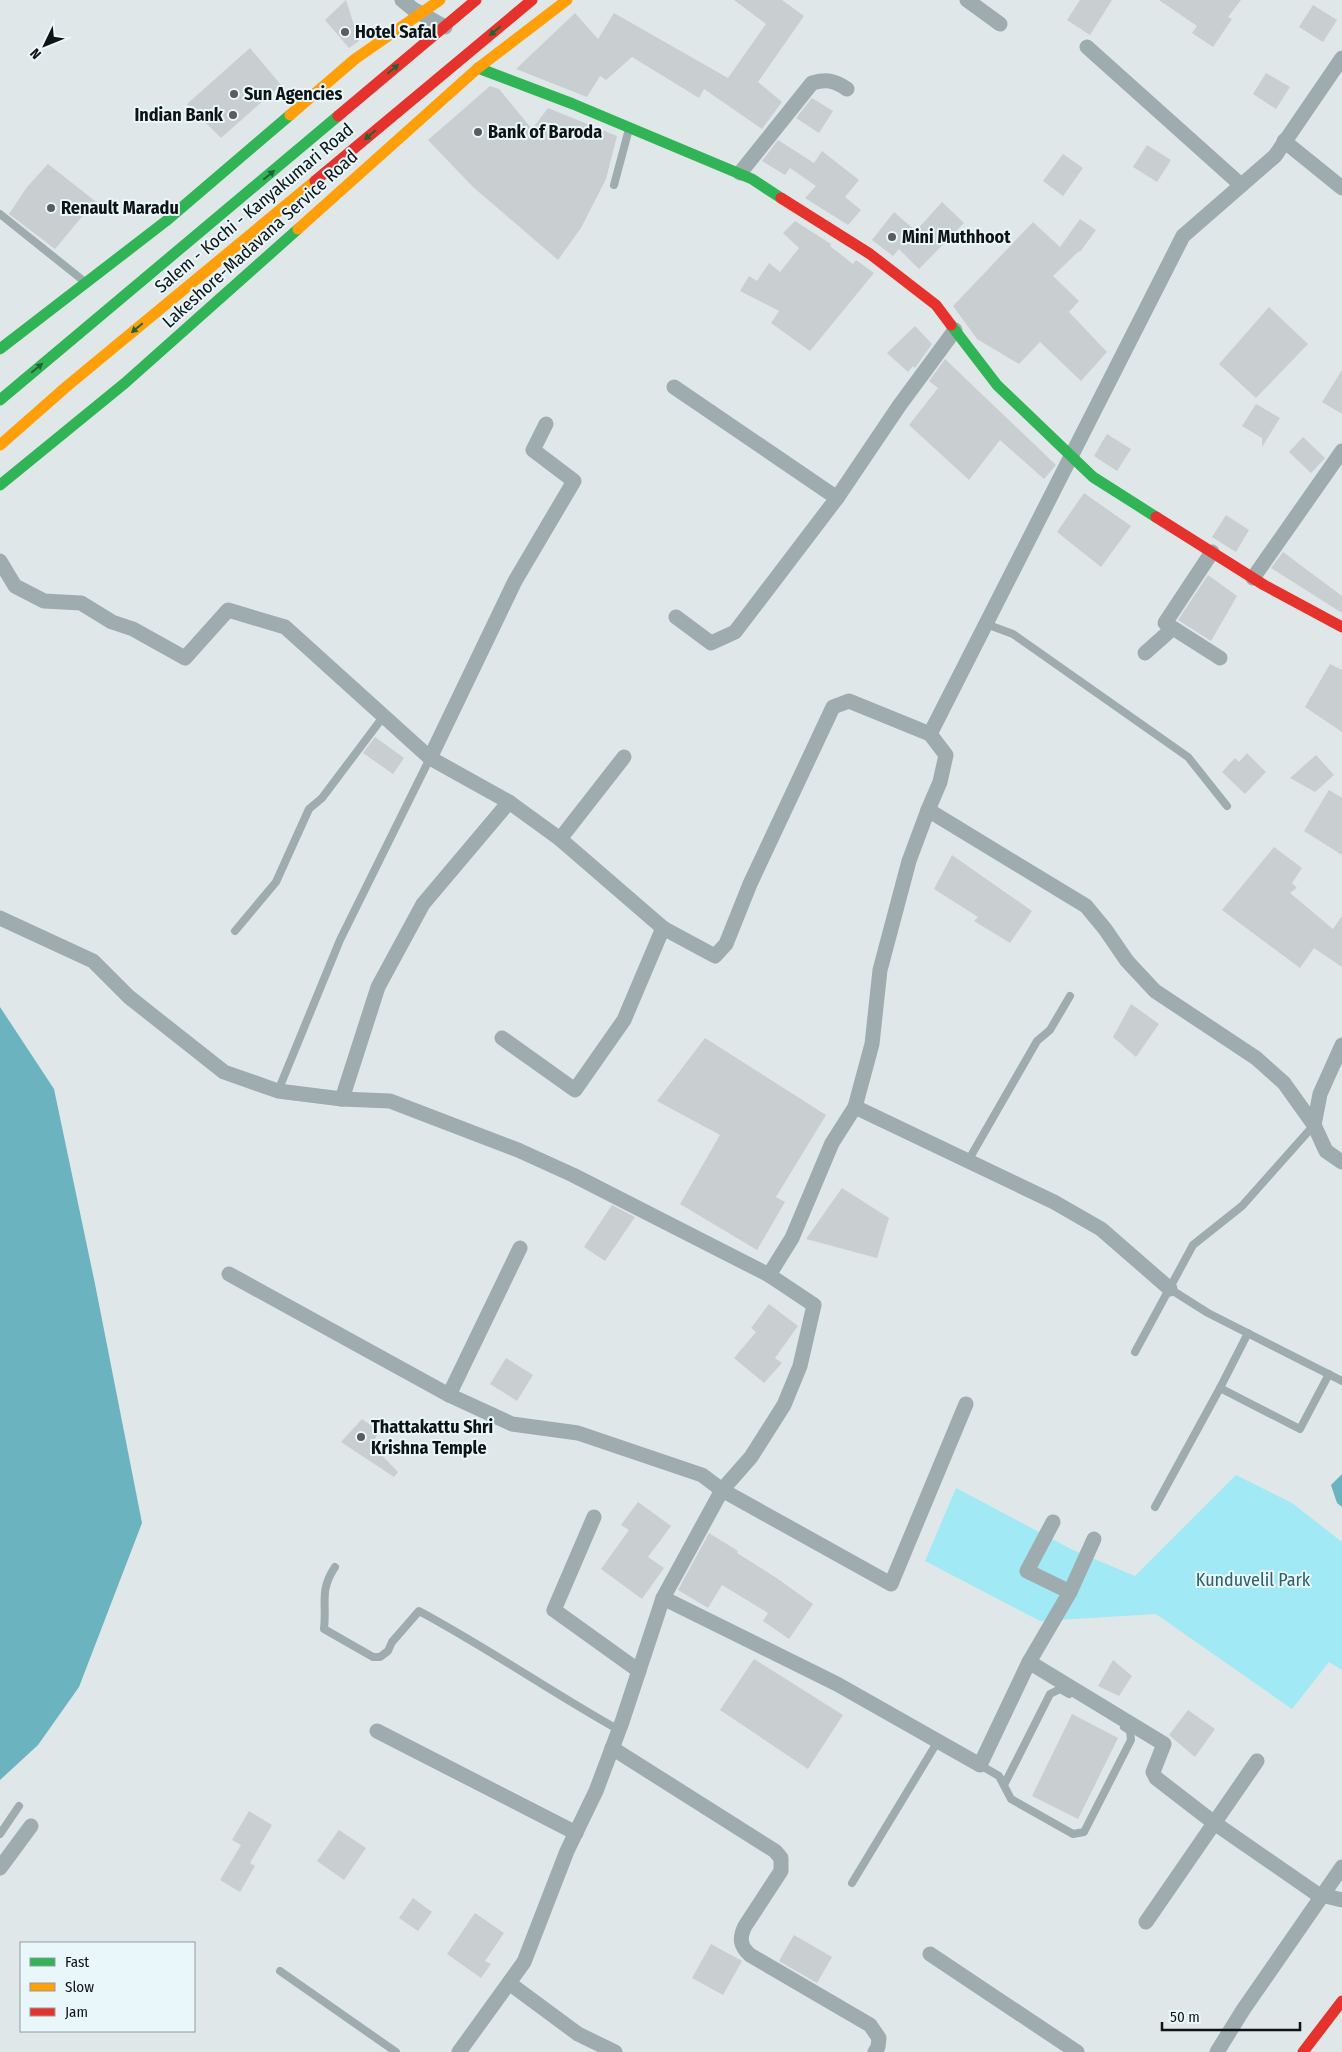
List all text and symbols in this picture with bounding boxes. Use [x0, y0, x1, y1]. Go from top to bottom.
north arrow [20, 20, 70, 70]
place label: Hotel Safal [355, 21, 437, 43]
marker: Hotel Safal [339, 26, 351, 38]
one-way arrow [489, 26, 502, 37]
text: N [27, 45, 45, 62]
one-way arrow [386, 64, 399, 75]
place label: Sun Agencies [244, 83, 342, 105]
marker: Sun Agencies [228, 88, 240, 100]
place label: Indian Bank [135, 104, 224, 126]
marker: Indian Bank [227, 109, 239, 121]
street label: Salem - Kochi - Kanyakumari Road [150, 118, 358, 298]
place label: Bank of Baroda [488, 121, 602, 143]
marker: Bank of Baroda [472, 126, 484, 138]
one-way arrow [364, 130, 377, 141]
street label: Lakeshore-Madavana Service Road [158, 145, 362, 333]
one-way arrow [263, 169, 276, 180]
place label: Renault Maradu [61, 197, 179, 219]
marker: Renault Maradu [45, 202, 57, 214]
place label: Mini Muthhoot [902, 226, 1011, 248]
marker: Mini Muthhoot [886, 231, 898, 243]
one-way arrow [131, 323, 144, 334]
one-way arrow [30, 363, 43, 374]
place label: Thattakattu Shri Krishna Temple [371, 1416, 493, 1459]
marker: Thattakattu Shri Krishna Temple [355, 1431, 367, 1443]
park label: Kunduvelil Park [1196, 1569, 1311, 1591]
legend [20, 1942, 195, 2032]
text: Fast [65, 1953, 89, 1971]
text: Slow [65, 1978, 94, 1996]
scale bar [1162, 2000, 1300, 2032]
text: Jam [65, 2003, 88, 2021]
text: 50 m [1170, 2008, 1200, 2026]

